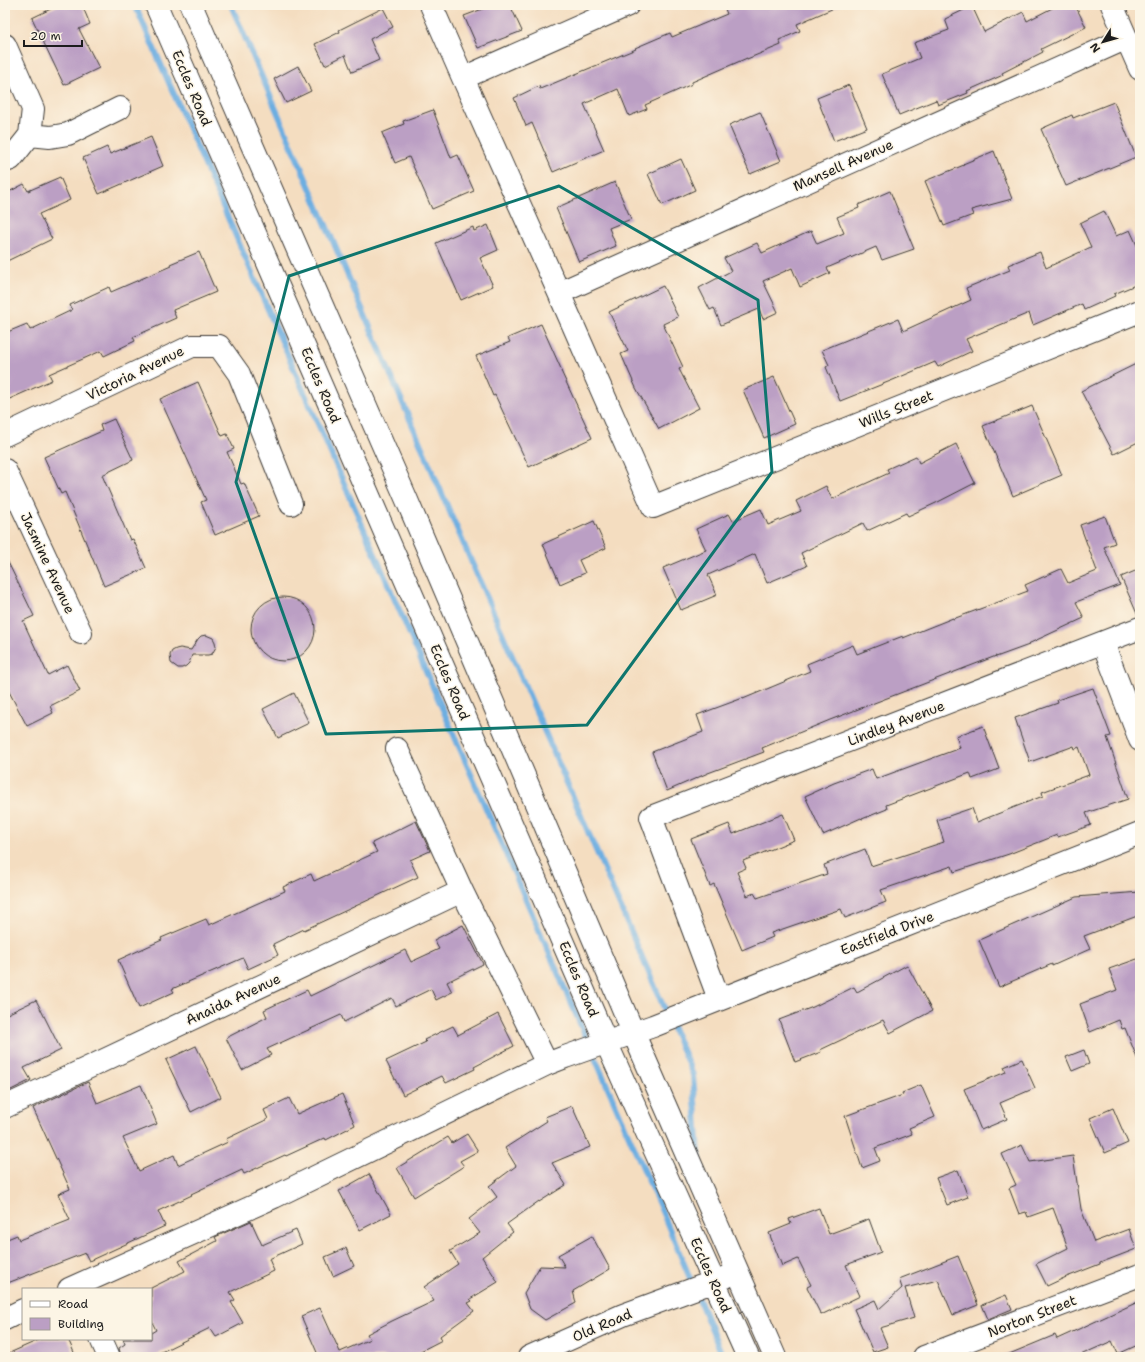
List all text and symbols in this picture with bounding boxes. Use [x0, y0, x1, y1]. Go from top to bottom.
scale bar [24, 22, 82, 48]
north arrow [1083, 22, 1123, 62]
text: 20 m [30, 28, 61, 44]
text: N [1087, 39, 1104, 56]
street label: Eccles Road [168, 47, 216, 129]
street label: Mansell Avenue [790, 135, 896, 195]
street label: Victoria Avenue [83, 342, 187, 404]
street label: Eccles Road [297, 344, 345, 426]
street label: Wills Street [856, 386, 936, 432]
street label: Jasmine Avenue [17, 509, 79, 617]
street label: Eccles Road [426, 641, 474, 723]
street label: Lindley Avenue [845, 696, 947, 750]
street label: Eastfield Drive [838, 907, 936, 959]
street label: Eccles Road [555, 938, 603, 1020]
street label: Anaida Avenue [183, 969, 283, 1029]
street label: Eccles Road [686, 1234, 736, 1316]
legend [22, 1288, 152, 1340]
street label: Norton Street [985, 1291, 1079, 1341]
text: Road [58, 1296, 89, 1312]
street label: Old Road [569, 1304, 635, 1346]
text: Building [58, 1316, 104, 1332]

